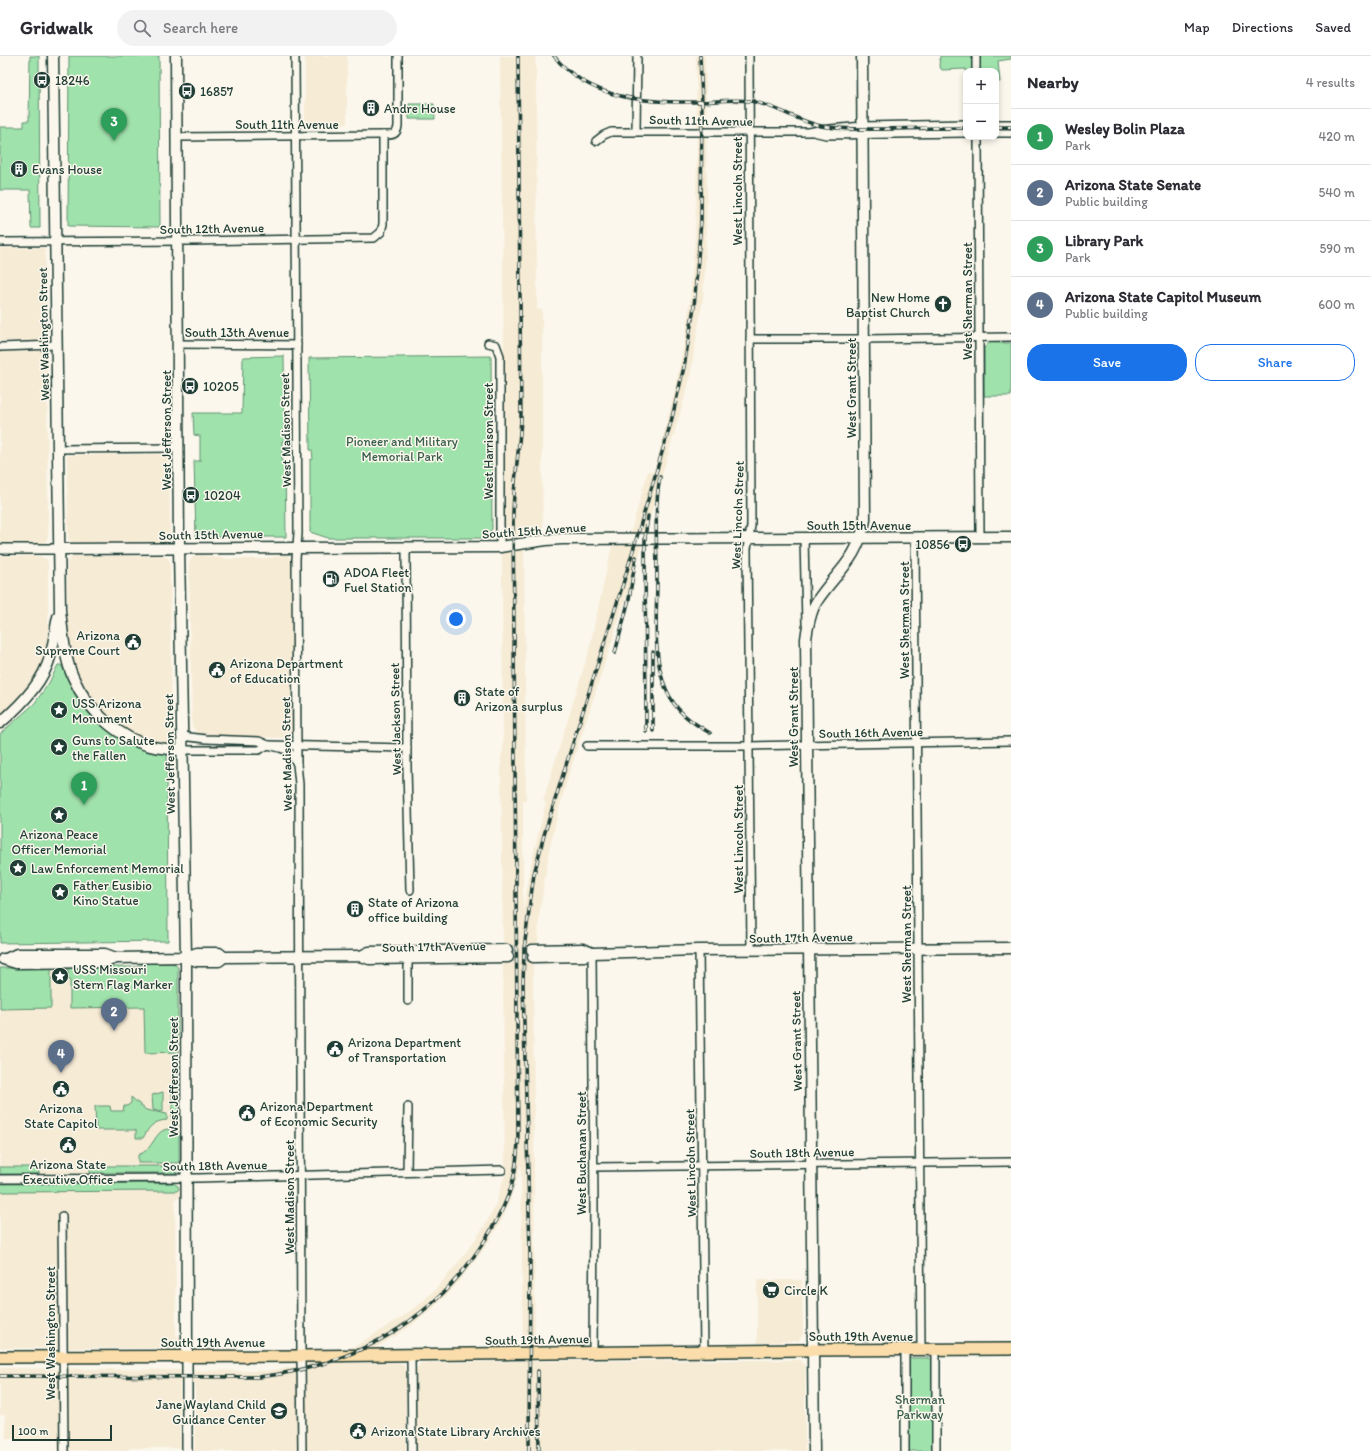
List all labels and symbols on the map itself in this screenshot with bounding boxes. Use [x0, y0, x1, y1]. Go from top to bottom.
bus stop icon: 18246 [32, 70, 52, 90]
place label: 18246 [55, 73, 90, 88]
bus stop icon: 16857 [177, 81, 197, 101]
place label: 16857 [200, 84, 234, 99]
building icon: Andre House [361, 98, 381, 118]
place label: Andre House [384, 101, 456, 116]
pin: 3 [101, 108, 127, 141]
street label: South 11th Avenue [649, 112, 753, 129]
street label: South 11th Avenue [235, 117, 339, 132]
street label: West Lincoln Street [730, 137, 745, 245]
building icon: Evans House [9, 159, 29, 179]
place label: Evans House [32, 162, 102, 177]
street label: South 12th Avenue [160, 220, 264, 237]
street label: West Sherman Street [960, 242, 975, 360]
street label: West Washington Street [35, 267, 52, 401]
place label: New Home Baptist Church [846, 290, 930, 320]
church icon: New Home Baptist Church [933, 294, 953, 314]
street label: South 13th Avenue [185, 325, 289, 340]
street label: West Grant Street [844, 338, 859, 438]
street label: West Jefferson Street [159, 370, 174, 490]
street label: West Madison Street [277, 372, 294, 487]
bus stop icon: 10205 [180, 376, 200, 396]
place label: 10205 [203, 379, 239, 394]
street label: West Harrison Street [481, 383, 496, 499]
park label: Pioneer and Military Memorial Park [346, 434, 458, 464]
street label: West Lincoln Street [728, 460, 747, 570]
bus stop icon: 10204 [181, 485, 201, 505]
place label: 10204 [204, 488, 241, 503]
street label: South 15th Avenue [807, 518, 911, 533]
street label: South 15th Avenue [481, 519, 587, 542]
street label: South 15th Avenue [159, 526, 263, 543]
bus stop icon: 10856 [953, 534, 973, 554]
place label: 10856 [915, 537, 950, 552]
street label: West Sherman Street [897, 561, 912, 679]
place label: ADOA Fleet Fuel Station [344, 565, 412, 595]
fuel station icon: ADOA Fleet Fuel Station [321, 569, 341, 589]
your location [446, 609, 466, 629]
place label: Arizona Supreme Court [35, 628, 120, 658]
public building icon: Arizona Supreme Court [123, 632, 143, 652]
place label: Arizona Department of Education [230, 656, 343, 686]
public building icon: Arizona Department of Education [207, 660, 227, 680]
street label: West Jackson Street [387, 662, 404, 775]
street label: West Grant Street [786, 667, 801, 767]
place label: State of Arizona surplus [475, 684, 563, 714]
building icon: State of Arizona surplus [452, 688, 472, 708]
street label: West Jefferson Street [161, 694, 178, 814]
place label: USS Arizona Monument [72, 696, 142, 726]
street label: West Madison Street [278, 696, 295, 811]
place icon: USS Arizona Monument [49, 700, 69, 720]
street label: South 16th Avenue [819, 724, 923, 741]
place label: Guns to Salute the Fallen [72, 733, 155, 763]
place icon: Guns to Salute the Fallen [49, 737, 69, 757]
pin: 1 [71, 772, 97, 805]
street label: West Lincoln Street [731, 785, 746, 893]
place icon: Arizona Peace Officer Memorial [49, 805, 69, 825]
place label: Arizona Peace Officer Memorial [12, 827, 107, 857]
place icon: Law Enforcement Memorial [8, 858, 28, 878]
place label: Law Enforcement Memorial [31, 861, 184, 876]
place label: Father Eusibio Kino Statue [73, 878, 152, 908]
place icon: Father Eusibio Kino Statue [50, 882, 70, 902]
street label: West Sherman Street [899, 885, 914, 1003]
place label: State of Arizona office building [368, 895, 459, 925]
building icon: State of Arizona office building [345, 899, 365, 919]
street label: South 17th Avenue [749, 929, 853, 946]
street label: South 17th Avenue [382, 938, 486, 955]
place label: USS Missouri Stern Flag Marker [73, 962, 173, 992]
place icon: USS Missouri Stern Flag Marker [50, 966, 70, 986]
street label: West Grant Street [788, 990, 805, 1091]
pin: 2 [101, 998, 127, 1031]
street label: West Jefferson Street [166, 1017, 181, 1137]
place label: Arizona Department of Transportation [348, 1035, 461, 1065]
public building icon: Arizona Department of Transportation [325, 1039, 345, 1059]
pin: 4 [48, 1040, 74, 1073]
public building icon: Arizona State Capitol [51, 1079, 71, 1099]
street label: West Buchanan Street [574, 1091, 589, 1215]
place label: Arizona Department of Economic Security [260, 1099, 378, 1129]
place label: Arizona State Capitol [24, 1101, 98, 1131]
public building icon: Arizona Department of Economic Security [237, 1103, 257, 1123]
street label: West Lincoln Street [682, 1108, 699, 1217]
public building icon: Arizona State Executive Office [58, 1135, 78, 1155]
street label: West Madison Street [282, 1140, 297, 1254]
street label: South 18th Avenue [750, 1144, 855, 1161]
place label: Arizona State Executive Office [23, 1157, 113, 1187]
street label: South 18th Avenue [163, 1157, 268, 1174]
street label: West Washington Street [43, 1266, 58, 1400]
supermarket icon: Circle K [761, 1280, 781, 1300]
place label: Circle K [784, 1283, 829, 1298]
street label: South 19th Avenue [809, 1329, 913, 1344]
street label: South 19th Avenue [485, 1331, 589, 1348]
street label: South 19th Avenue [161, 1335, 265, 1350]
park label: Sherman Parkway [895, 1392, 946, 1422]
place label: Jane Wayland Child Guidance Center [156, 1397, 267, 1427]
school or university icon: Jane Wayland Child Guidance Center [269, 1401, 289, 1421]
public building icon: Arizona State Library Archives [348, 1421, 368, 1441]
scale bar [12, 1423, 112, 1442]
place label: Arizona State Library Archives [371, 1424, 541, 1439]

